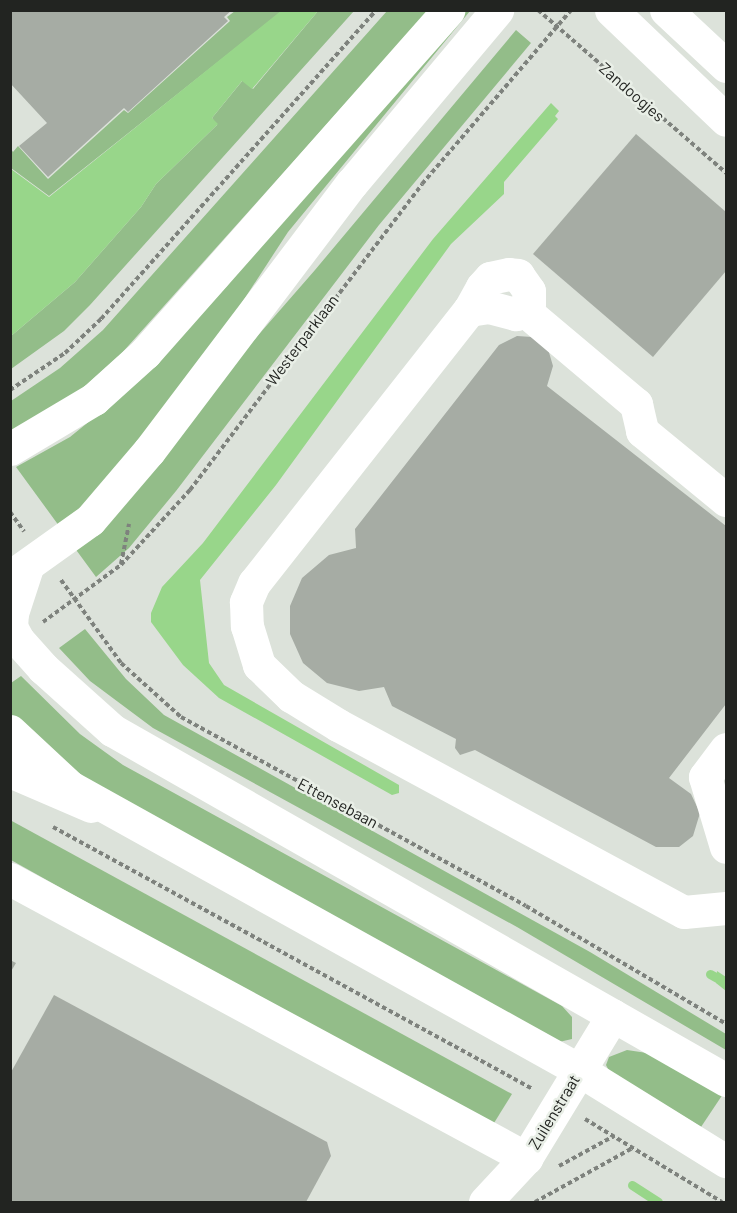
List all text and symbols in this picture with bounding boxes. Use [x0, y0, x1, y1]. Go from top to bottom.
street label: Zandoogjes [595, 58, 669, 126]
street label: Westerparklaan [262, 291, 342, 389]
street label: Ettensebaan [295, 774, 381, 832]
street label: Zuilenstraat [524, 1071, 584, 1153]

